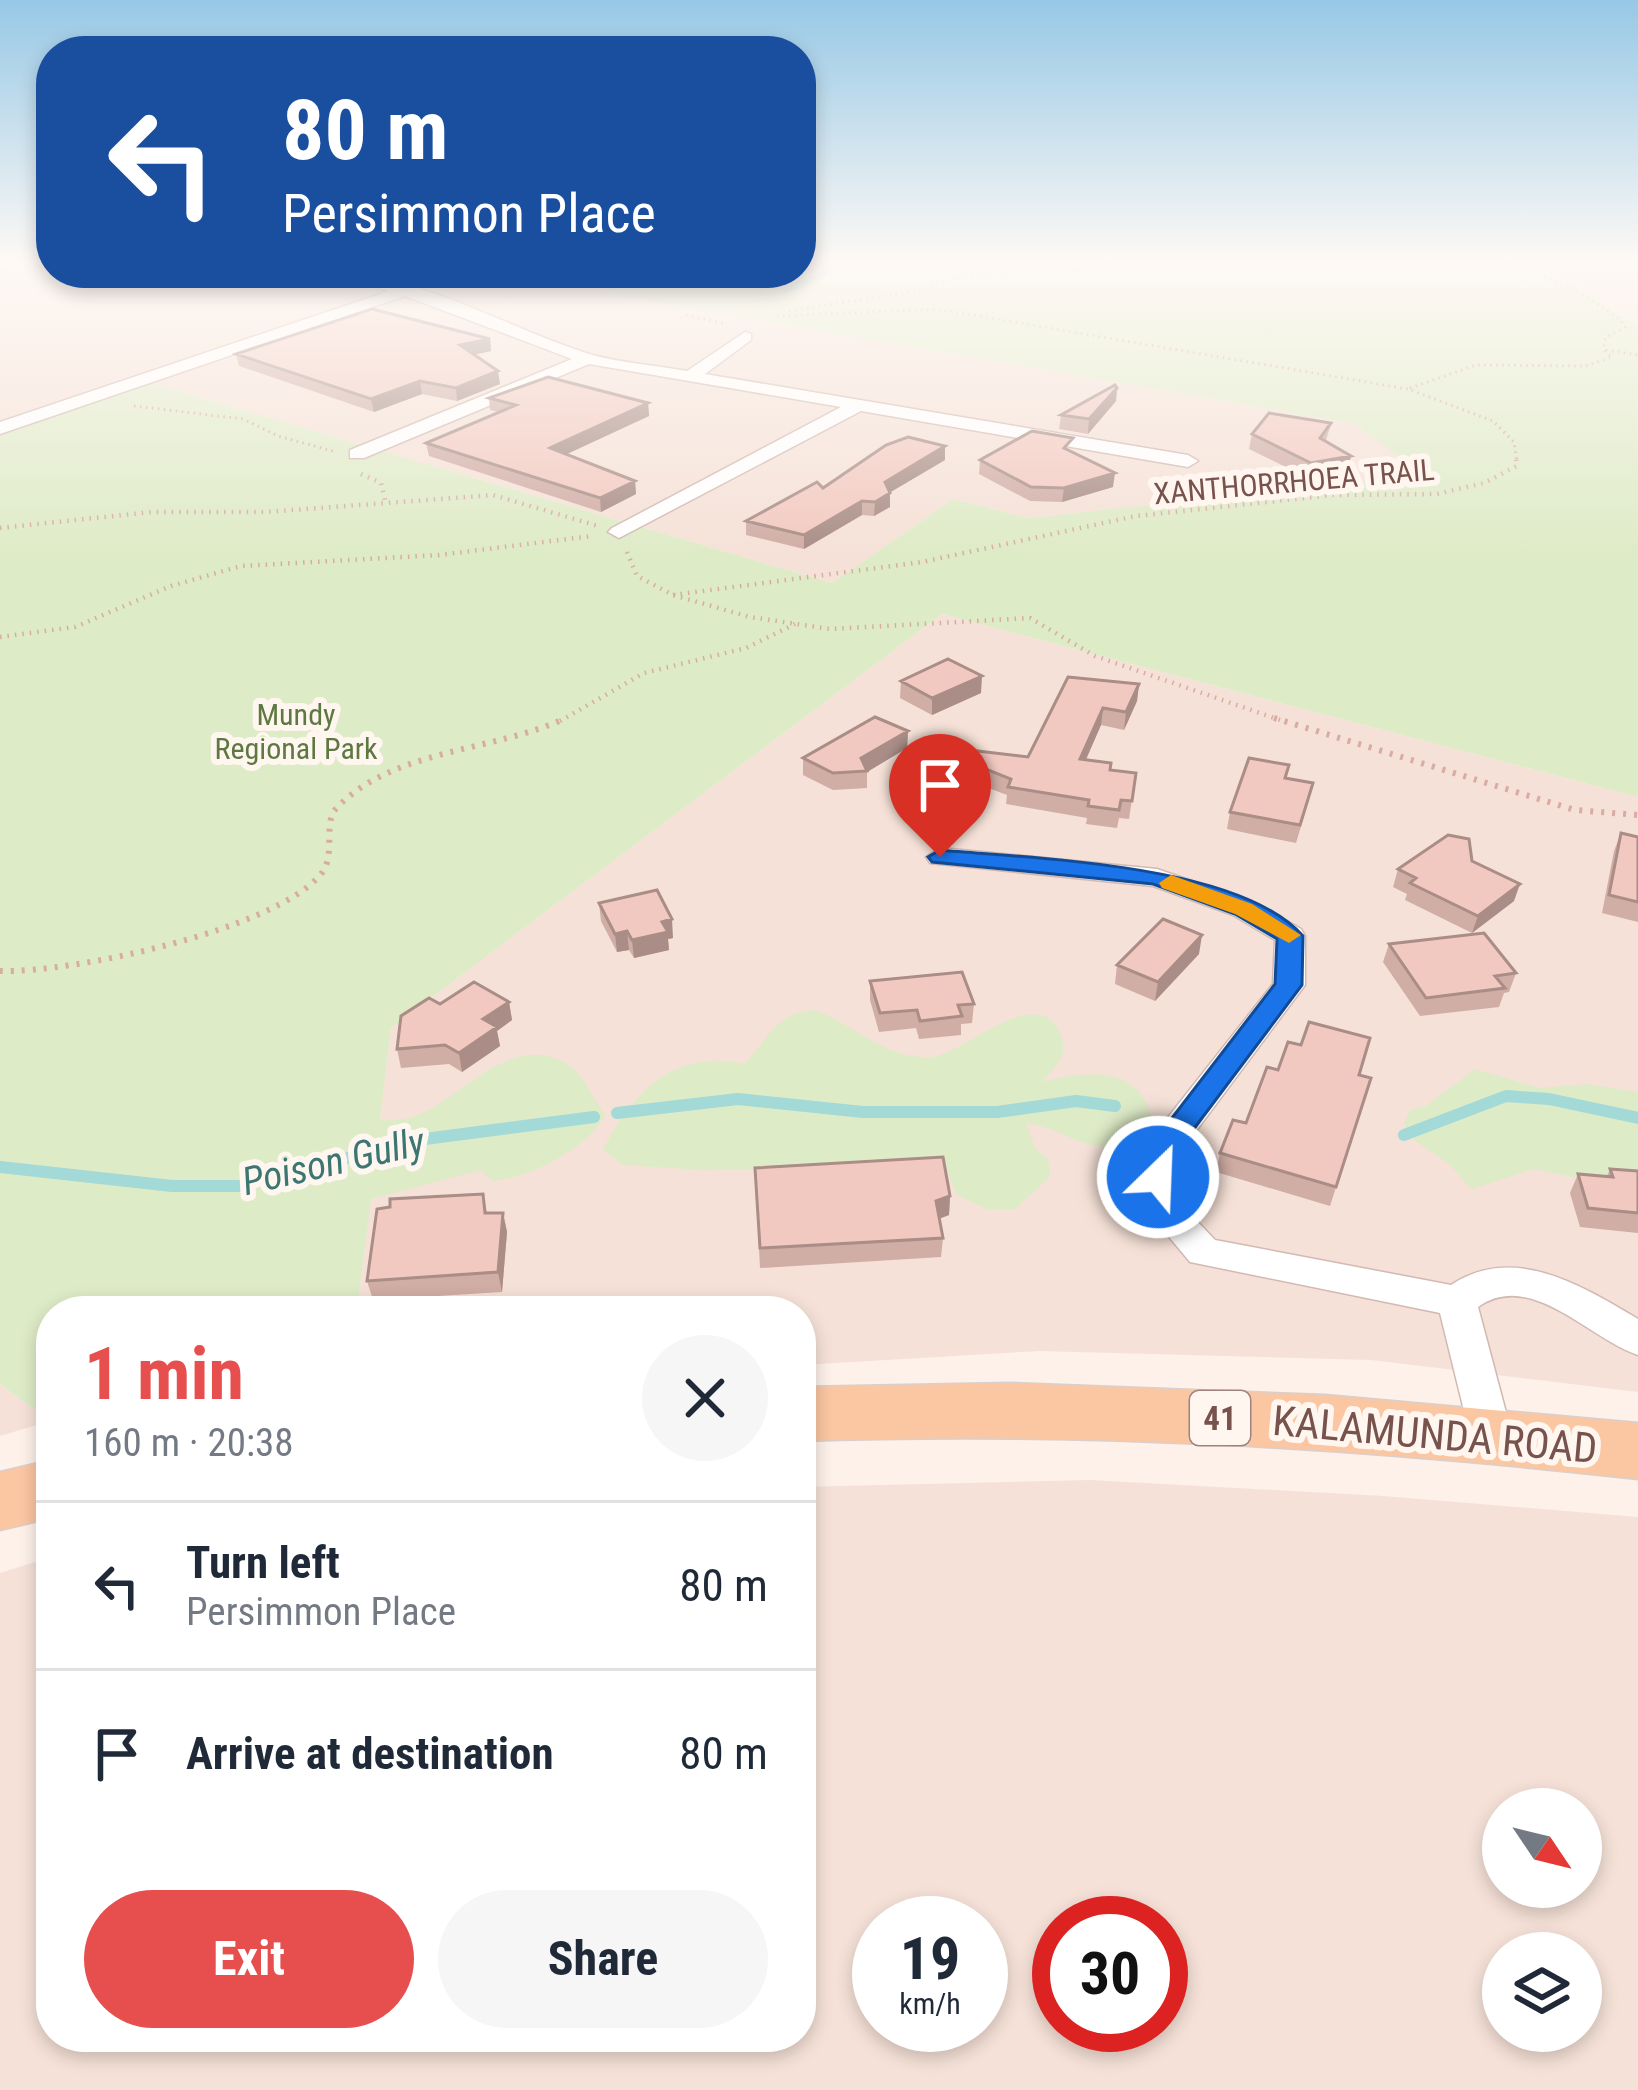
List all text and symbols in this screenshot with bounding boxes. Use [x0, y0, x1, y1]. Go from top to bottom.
text: 80 m [282, 81, 449, 180]
icon: left [84, 84, 240, 240]
text: Persimmon Place [282, 182, 656, 245]
street label: XANTHORRHOEA TRAIL [1152, 452, 1436, 511]
park label: Mundy Regional Park [215, 697, 378, 766]
pin [889, 734, 991, 857]
icon: arrive [907, 752, 973, 818]
position arrow [1095, 1114, 1221, 1240]
water label: Poison Gully [238, 1118, 430, 1205]
text: 1 min [84, 1332, 244, 1417]
button: close [642, 1335, 768, 1461]
road number: 41 [1190, 1391, 1250, 1445]
street label: KALAMUNDA ROAD [1271, 1396, 1599, 1473]
text: 160 m · 20:38 [84, 1420, 294, 1466]
text: Turn left [186, 1536, 340, 1589]
icon: left [84, 1553, 150, 1619]
text: 80 m [679, 1559, 768, 1612]
text: Persimmon Place [186, 1589, 456, 1635]
icon: arrive [84, 1721, 150, 1787]
text: Arrive at destination [186, 1727, 554, 1780]
text: 80 m [679, 1727, 768, 1780]
north arrow [1482, 1788, 1602, 1908]
map controls [1482, 1788, 1602, 2052]
button: Exit [84, 1890, 414, 2028]
button: Share [438, 1890, 768, 2028]
speed limit sign: 30 [1032, 1896, 1188, 2052]
text: 19 [900, 1923, 960, 1994]
button: layers [1482, 1932, 1602, 2052]
text: km/h [899, 1986, 961, 2021]

